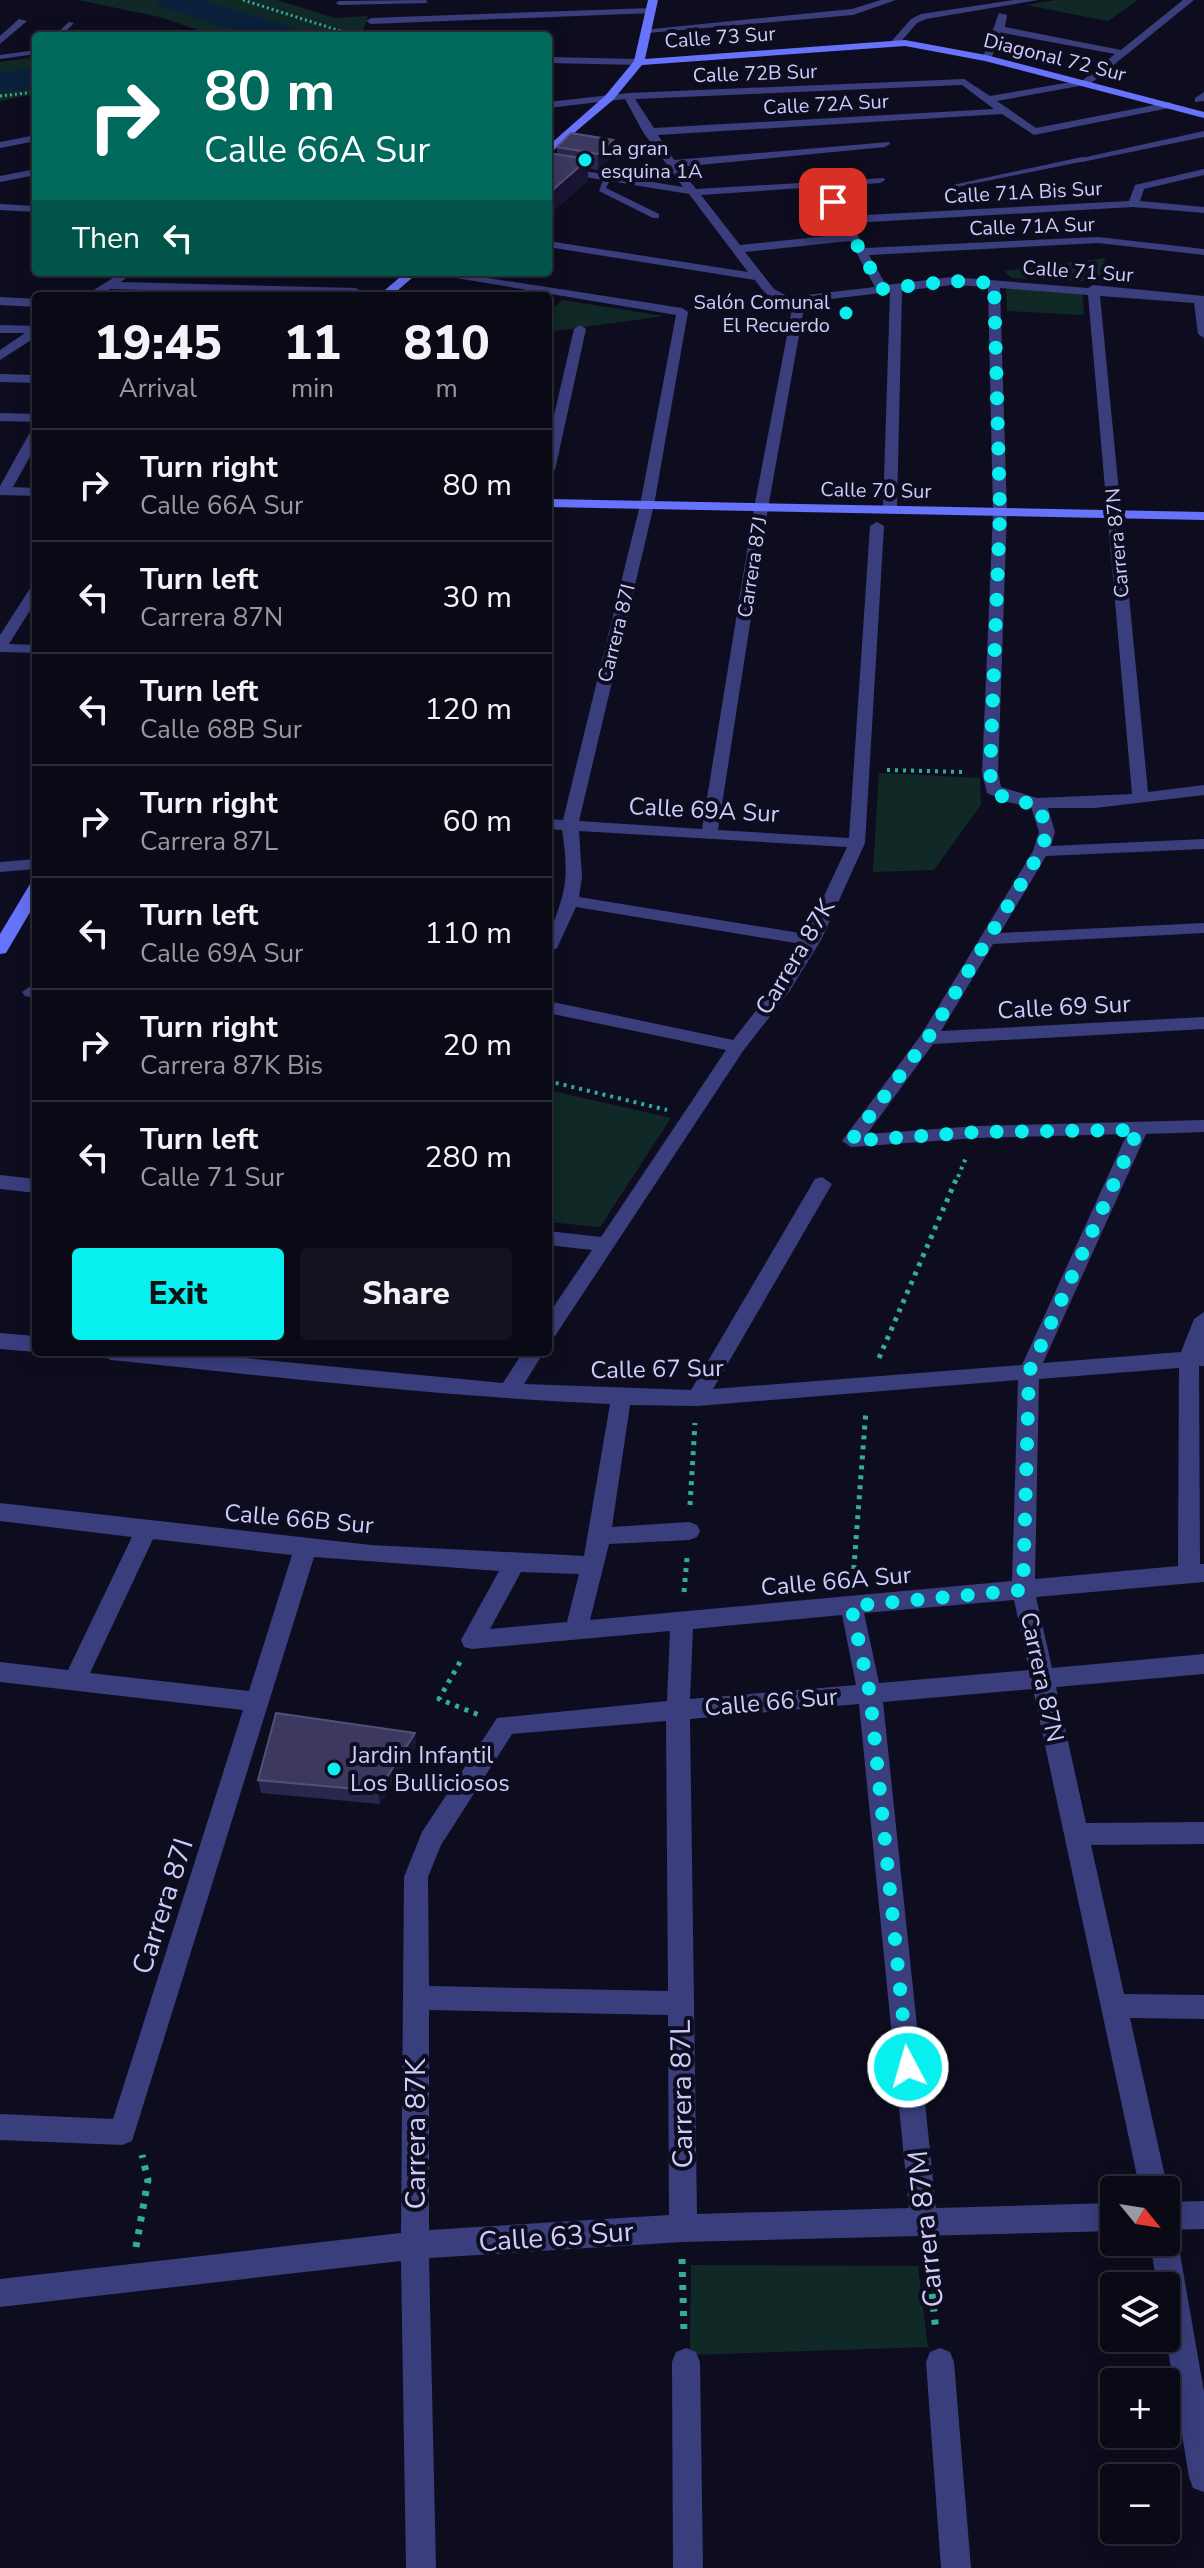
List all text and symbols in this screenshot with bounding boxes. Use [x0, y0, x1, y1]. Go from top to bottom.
street label: Calle 73 Sur [664, 20, 776, 55]
street label: Diagonal 72 Sur [981, 27, 1129, 88]
text: 80 m [204, 53, 335, 130]
street label: Calle 72B Sur [692, 58, 818, 89]
icon: right [72, 64, 176, 168]
street label: Calle 72A Sur [763, 88, 889, 121]
text: Calle 66A Sur [204, 126, 430, 175]
place label: La gran esquina 1A [601, 135, 703, 185]
marker: La gran esquina 1A [576, 151, 594, 169]
pin [799, 168, 867, 236]
street label: Calle 71A Bis Sur [943, 175, 1103, 210]
icon: arrive [811, 180, 855, 224]
street label: Calle 71A Sur [969, 211, 1095, 242]
icon: left [156, 216, 200, 260]
text: Then [72, 218, 140, 259]
street label: Calle 71 Sur [1022, 254, 1134, 289]
place label: Salón Comunal El Recuerdo [694, 289, 830, 339]
marker: Salón Comunal El Recuerdo [837, 304, 855, 322]
text: 19:45 [94, 310, 222, 376]
text: 11 [284, 310, 341, 376]
text: 810 [403, 310, 490, 376]
text: Arrival [119, 371, 197, 406]
text: min [291, 371, 334, 406]
text: m [436, 371, 458, 406]
text: Turn right [140, 447, 278, 488]
icon: right [72, 463, 116, 507]
text: 80 m [443, 465, 512, 506]
street label: Calle 70 Sur [820, 476, 932, 505]
street label: Carrera 87N [1099, 487, 1136, 599]
text: Calle 66A Sur [140, 488, 303, 523]
street label: Carrera 87J [731, 515, 774, 619]
text: Turn left [140, 559, 258, 600]
icon: left [72, 575, 116, 619]
text: 30 m [443, 577, 512, 618]
street label: Carrera 87I [591, 581, 642, 685]
text: Carrera 87N [140, 600, 283, 635]
text: Turn left [140, 671, 258, 712]
icon: left [72, 687, 116, 731]
text: 120 m [425, 689, 512, 730]
text: Calle 68B Sur [140, 712, 302, 747]
text: Turn right [140, 783, 278, 824]
street label: Calle 69A Sur [628, 790, 781, 830]
icon: right [72, 799, 116, 843]
text: 60 m [443, 801, 512, 842]
text: Carrera 87L [140, 824, 278, 859]
street label: Carrera 87K [748, 892, 843, 1021]
text: Turn left [140, 895, 258, 936]
icon: left [72, 911, 116, 955]
text: 110 m [425, 913, 512, 954]
text: Calle 69A Sur [140, 936, 303, 971]
street label: Calle 69 Sur [997, 988, 1132, 1026]
text: Turn right [140, 1007, 278, 1048]
icon: right [72, 1023, 116, 1067]
text: 20 m [443, 1025, 512, 1066]
text: Carrera 87K Bis [140, 1048, 323, 1083]
text: Turn left [140, 1119, 258, 1160]
icon: left [72, 1135, 116, 1179]
text: 280 m [425, 1137, 512, 1178]
text: Calle 71 Sur [140, 1160, 284, 1195]
button: Exit [72, 1248, 284, 1340]
button: Share [300, 1248, 512, 1340]
street label: Calle 67 Sur [590, 1352, 724, 1386]
street label: Calle 66B Sur [223, 1497, 375, 1541]
street label: Calle 66A Sur [759, 1558, 913, 1604]
street label: Carrera 87N [1013, 1609, 1071, 1745]
street label: Calle 66 Sur [703, 1680, 839, 1724]
place label: Jardin Infantil Los Bulliciosos [349, 1739, 510, 1799]
marker: Jardin Infantil Los Bulliciosos [325, 1760, 343, 1778]
street label: Carrera 87I [123, 1834, 203, 1979]
street label: Carrera 87L [662, 2019, 702, 2169]
position arrow [866, 2025, 950, 2109]
street label: Carrera 87K [397, 2058, 435, 2210]
street label: Carrera 87M [899, 2149, 953, 2309]
north arrow [1100, 2176, 1180, 2256]
map controls [1100, 2176, 1180, 2544]
street label: Calle 63 Sur [477, 2213, 635, 2261]
button: layers [1100, 2272, 1180, 2352]
button: + [1100, 2368, 1180, 2448]
button: − [1100, 2464, 1180, 2544]

